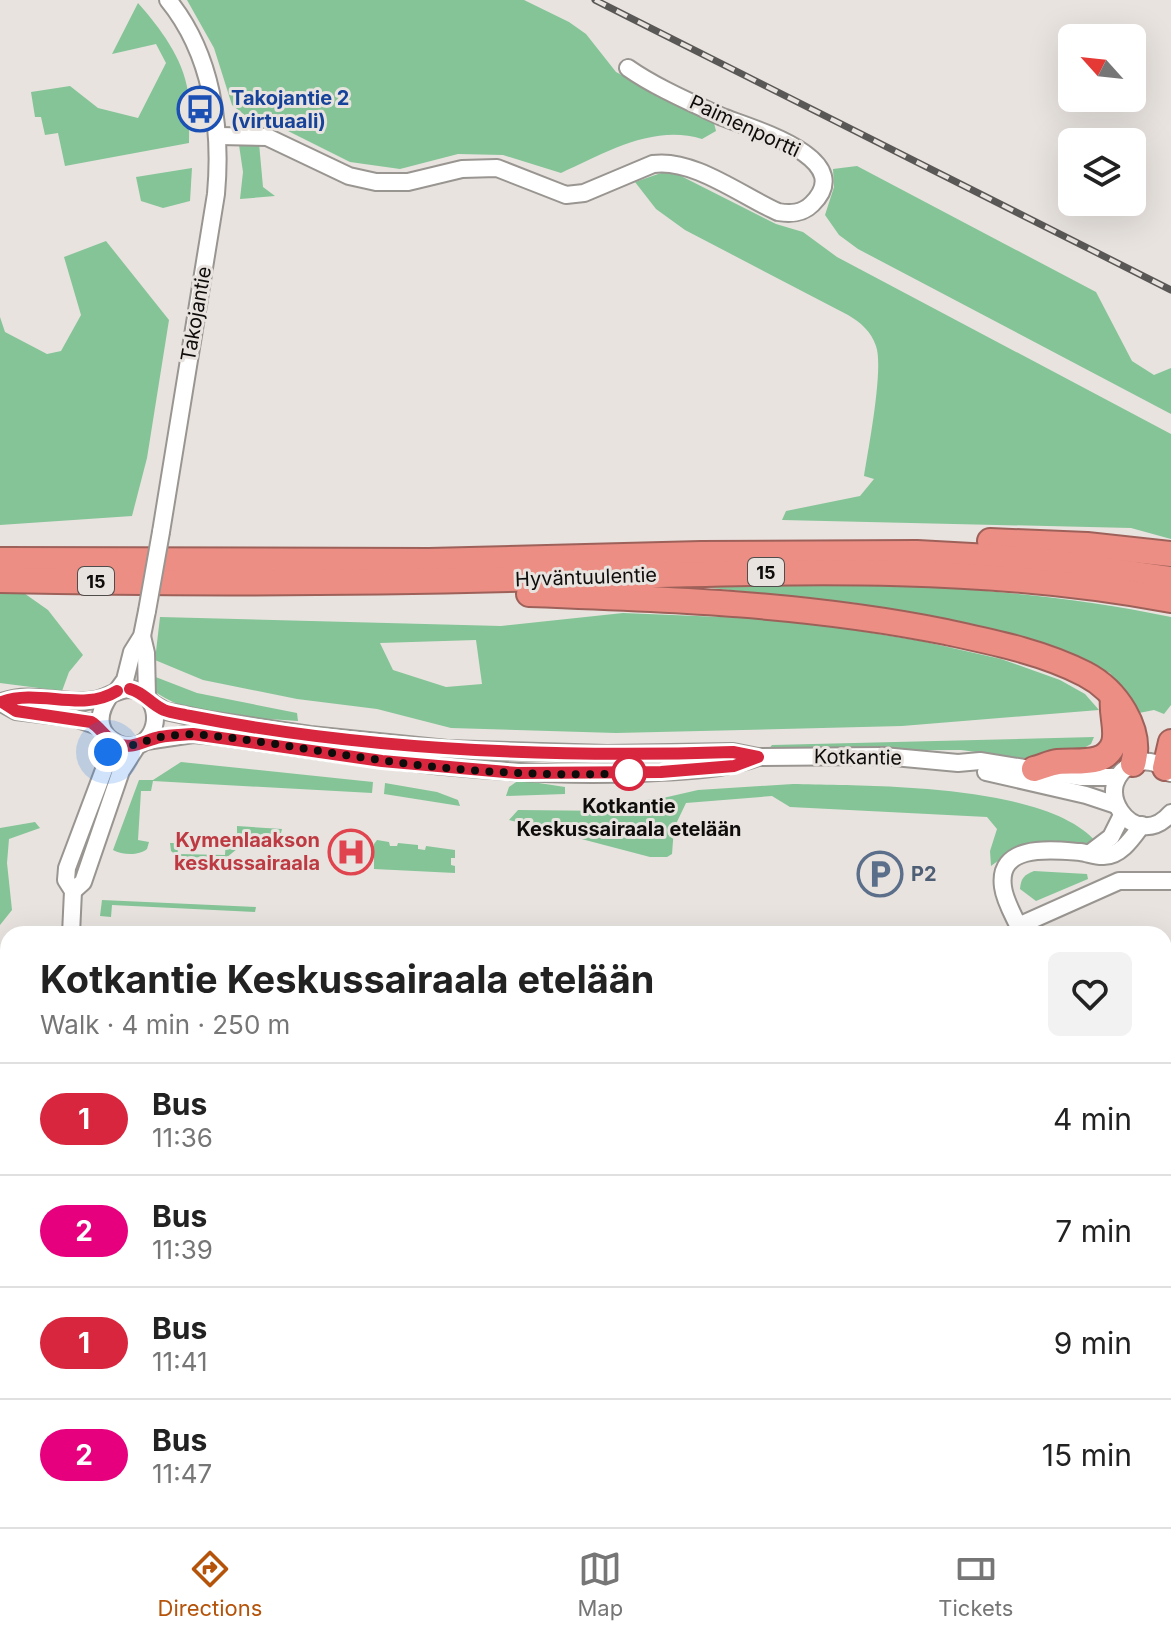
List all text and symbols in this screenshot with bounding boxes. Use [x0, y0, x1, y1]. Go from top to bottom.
north arrow [1058, 24, 1146, 112]
map controls [1058, 24, 1146, 216]
bus stop icon: Takojantie 2 (virtuaali) [176, 85, 224, 133]
place label: Takojantie 2 (virtuaali) [231, 86, 349, 133]
street label: Paimenportti [686, 90, 804, 162]
button: layers [1058, 128, 1146, 216]
street label: Takojantie [176, 265, 216, 363]
road number: 15 [748, 558, 784, 586]
street label: Hyväntuulentie [515, 563, 657, 591]
road number: 15 [78, 567, 114, 595]
your location [88, 732, 128, 772]
street label: Kotkantie [814, 744, 902, 770]
marker: Kotkantie Keskussairaala etelään [612, 756, 646, 790]
place label: Kotkantie Keskussairaala etelään [516, 794, 742, 841]
place label: Kymenlaakson keskussairaala [174, 828, 320, 875]
hospital icon: Kymenlaakson keskussairaala [327, 828, 375, 876]
parking icon: P2 [856, 850, 904, 898]
place label: P2 [911, 862, 937, 886]
button: heart [1048, 952, 1132, 1036]
text: Kotkantie Keskussairaala etelään [40, 956, 654, 1002]
text: Walk · 4 min · 250 m [40, 1009, 290, 1040]
text: Bus [152, 1086, 207, 1122]
text: 4 min [1053, 1101, 1132, 1137]
text: 1 [78, 1102, 90, 1136]
text: 11:36 [152, 1122, 213, 1153]
text: Bus [152, 1198, 207, 1234]
text: 7 min [1055, 1213, 1132, 1249]
text: 2 [75, 1214, 93, 1248]
text: 11:39 [152, 1234, 213, 1265]
text: Bus [152, 1310, 207, 1346]
text: 9 min [1054, 1325, 1132, 1361]
text: 1 [78, 1326, 90, 1360]
text: 11:41 [152, 1346, 208, 1377]
text: Bus [152, 1422, 207, 1458]
text: 15 min [1042, 1437, 1132, 1473]
text: 2 [75, 1438, 93, 1472]
text: 11:47 [152, 1458, 212, 1489]
tab: Directions [158, 1547, 262, 1621]
tab: Map [578, 1547, 623, 1621]
tab: Tickets [938, 1547, 1013, 1621]

